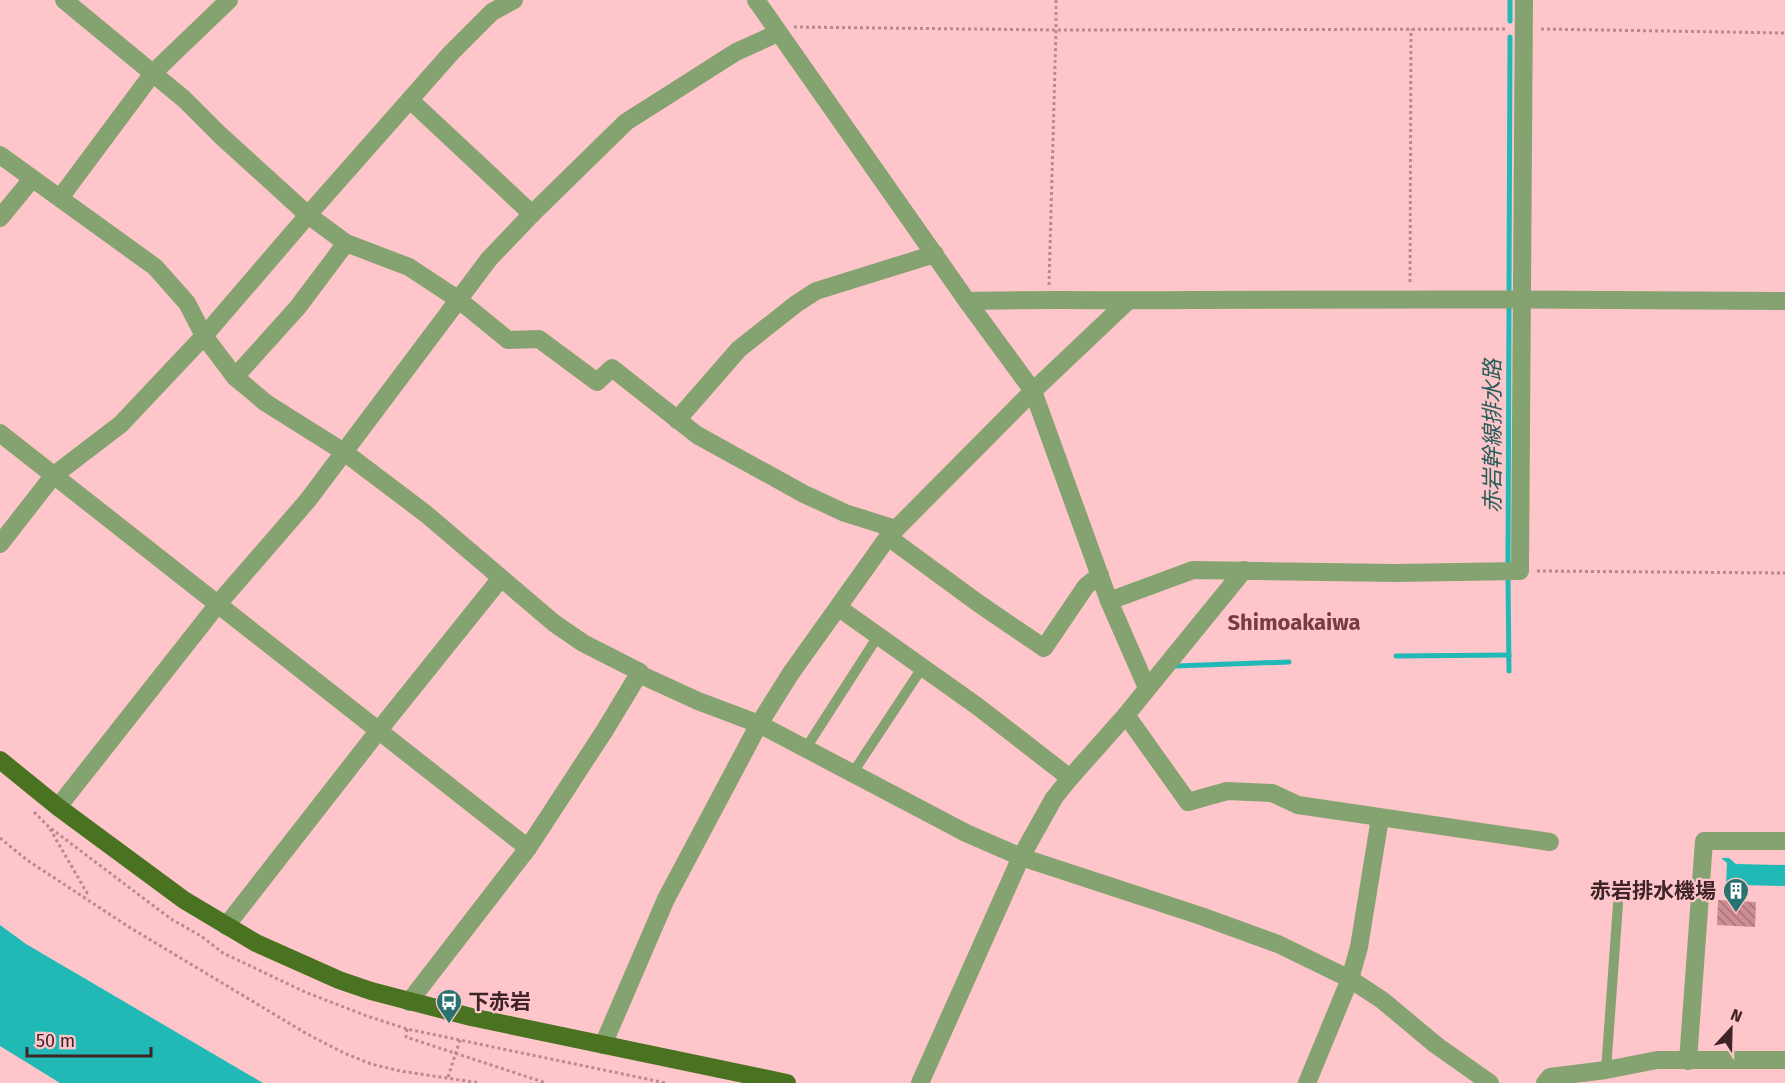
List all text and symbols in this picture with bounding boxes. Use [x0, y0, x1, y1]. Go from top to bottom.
water label: 赤岩幹線排水路 [1479, 357, 1506, 513]
district label: Shimoakaiwa [1227, 609, 1361, 636]
building icon: 赤岩排水機場 [1721, 876, 1751, 914]
place label: 赤岩排水機場 [1590, 878, 1716, 904]
bus stop icon: 下赤岩 [434, 987, 464, 1025]
place label: 下赤岩 [468, 989, 531, 1015]
north arrow [1701, 999, 1761, 1059]
text: N [1728, 1005, 1745, 1026]
scale bar [27, 1020, 152, 1058]
text: 50 m [36, 1030, 75, 1052]

